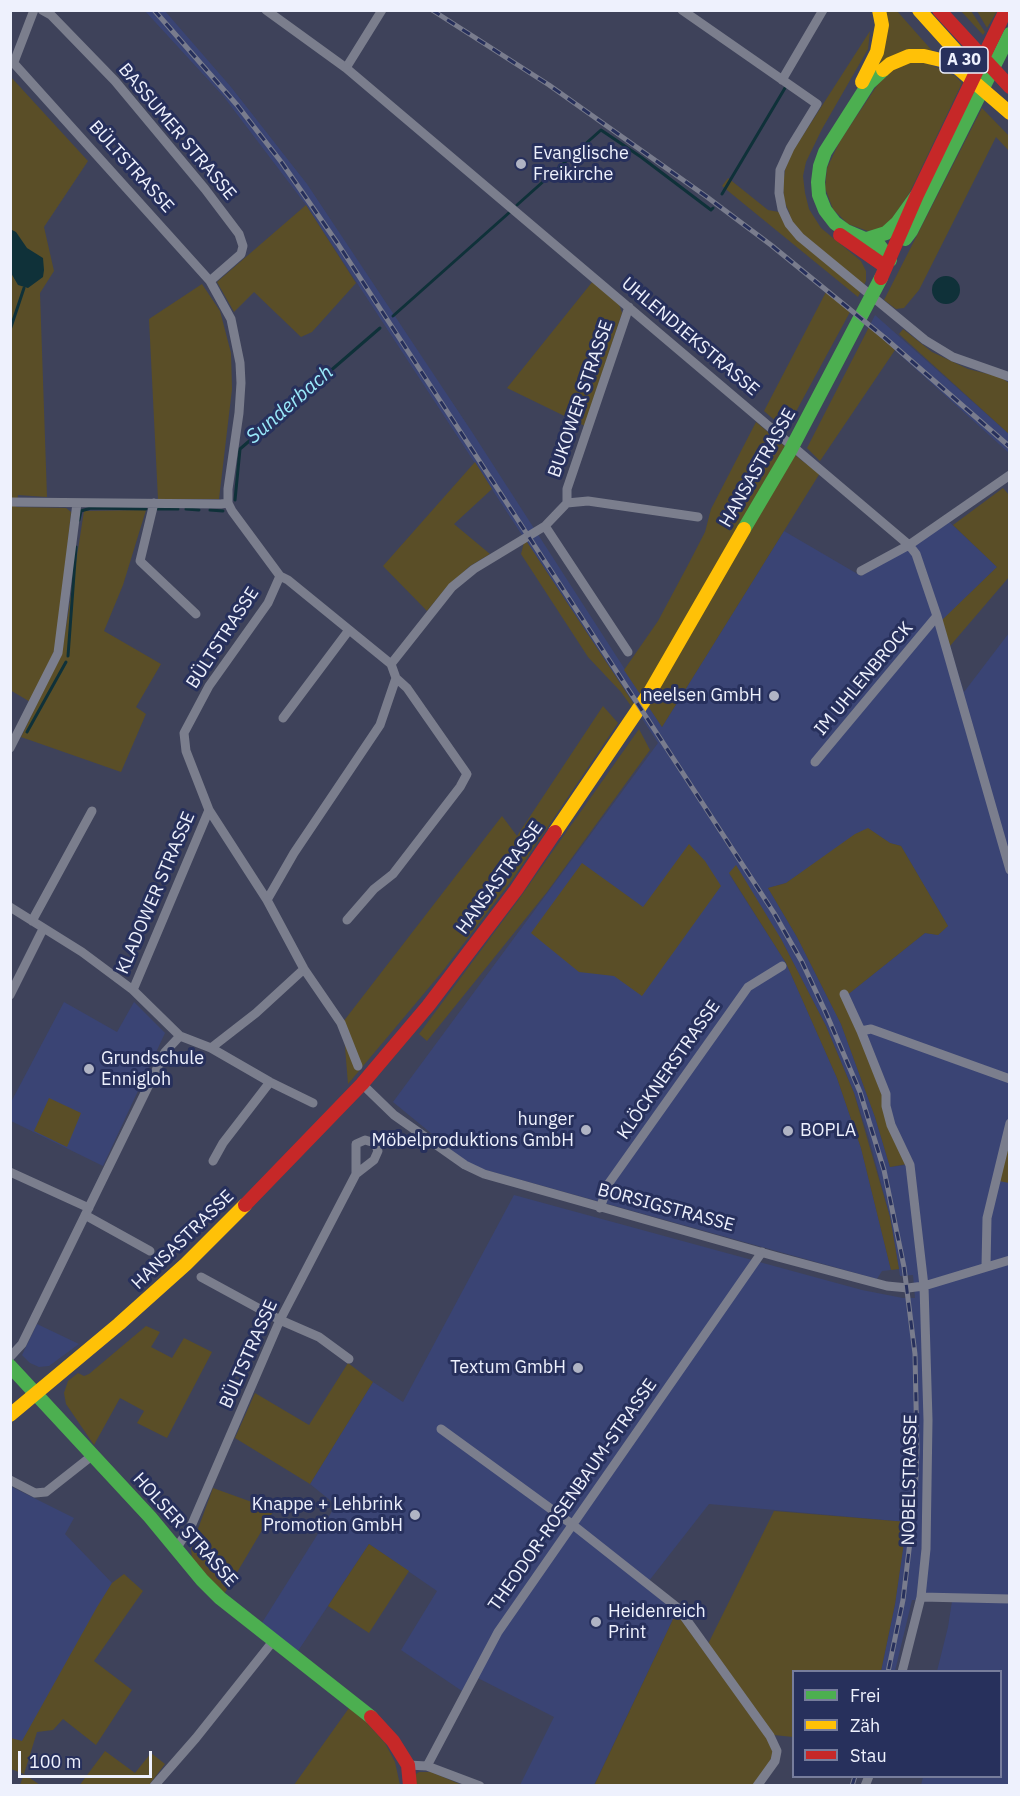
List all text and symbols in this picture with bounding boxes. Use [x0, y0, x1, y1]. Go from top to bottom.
road number: A 30 [940, 47, 988, 73]
street label: BASSUMER STRASSE [114, 59, 240, 205]
street label: BÜLTSTRASSE [84, 116, 178, 218]
place label: Evanglische Freikirche [533, 143, 629, 186]
marker: Evanglische Freikirche [514, 157, 528, 171]
street label: UHLENDIEKSTRASSE [617, 273, 763, 401]
street label: BUKOWER STRASSE [544, 318, 618, 480]
water label: Sunderbach [242, 361, 338, 449]
street label: HANSASTRASSE [715, 405, 801, 531]
street label: BÜLTSTRASSE [182, 583, 264, 693]
street label: IM UHLENBROCK [810, 618, 918, 740]
place label: neelsen GmbH [643, 685, 762, 707]
marker: neelsen GmbH [767, 689, 781, 703]
street label: KLADOWER STRASSE [112, 809, 200, 977]
street label: HANSASTRASSE [452, 818, 548, 938]
street label: KLÖCKNERSTRASSE [613, 996, 725, 1144]
place label: Grundschule Ennigloh [101, 1048, 204, 1090]
marker: Grundschule Ennigloh [82, 1062, 96, 1076]
place label: hunger Möbelproduktions GmbH [372, 1109, 574, 1152]
place label: BOPLA [800, 1120, 856, 1142]
marker: hunger Möbelproduktions GmbH [579, 1123, 593, 1137]
marker: BOPLA [781, 1124, 795, 1138]
street label: BORSIGSTRASSE [595, 1179, 737, 1237]
street label: HANSASTRASSE [127, 1186, 239, 1294]
street label: BÜLTSTRASSE [215, 1296, 283, 1412]
place label: Textum GmbH [450, 1357, 566, 1379]
marker: Textum GmbH [571, 1361, 585, 1375]
street label: THEODOR-ROSENBAUM-STRASSE [484, 1375, 662, 1615]
street label: NOBELSTRASSE [898, 1414, 922, 1546]
street label: HOLSER STRASSE [128, 1469, 242, 1591]
place label: Knappe + Lehbrink Promotion GmbH [252, 1494, 403, 1537]
marker: Knappe + Lehbrink Promotion GmbH [408, 1508, 422, 1522]
place label: Heidenreich Print [608, 1601, 706, 1644]
marker: Heidenreich Print [589, 1615, 603, 1629]
legend [792, 1670, 1002, 1778]
text: Frei [850, 1684, 881, 1707]
text: Zäh [850, 1714, 880, 1737]
scale bar [21, 1739, 154, 1777]
text: Stau [850, 1744, 887, 1767]
text: 100 m [29, 1750, 81, 1773]

